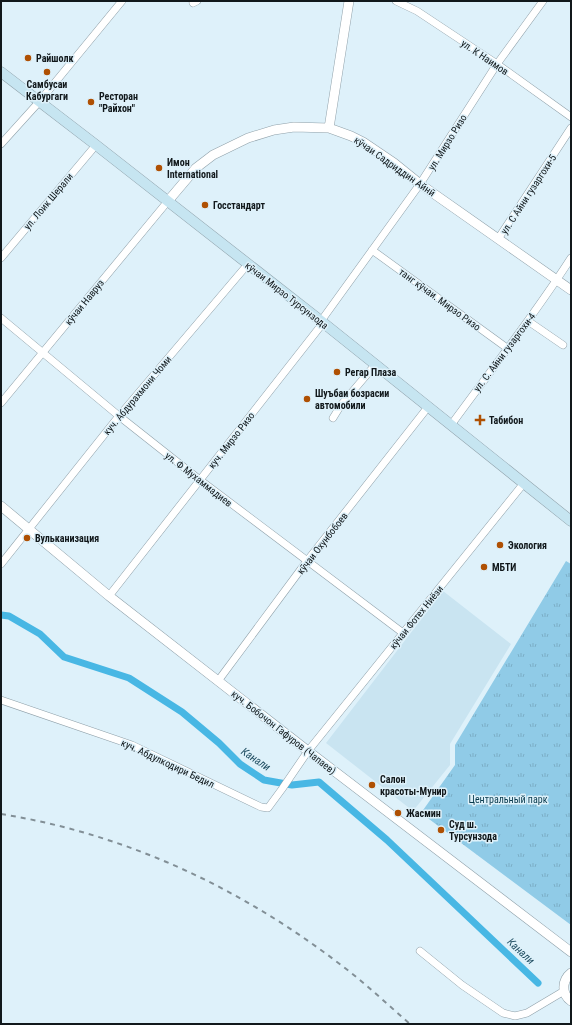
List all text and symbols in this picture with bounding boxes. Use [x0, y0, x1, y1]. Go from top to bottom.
street label: ул. К Наимов [459, 38, 510, 77]
marker: Райшолк [23, 53, 33, 63]
place label: Райшолк [36, 53, 74, 64]
marker: Самбусаи Кабургаги [42, 67, 52, 77]
place label: Самбусаи Кабургаги [26, 79, 68, 102]
place label: Ресторан "Райхон" [99, 91, 138, 114]
marker: Ресторан "Райхон" [86, 97, 96, 107]
street label: ул. Мирзо Ризо [426, 112, 469, 172]
street label: кӯчаи Садриддин Айнӣ [352, 134, 437, 198]
street label: ул. С Айни гузаргохи-5 [499, 152, 558, 236]
place label: Имон International [167, 157, 218, 180]
marker: Имон International [154, 163, 164, 173]
street label: ул. Лоик Шерали [22, 171, 75, 232]
marker: Госстандарт [200, 200, 210, 210]
place label: Госстандарт [213, 200, 266, 211]
street label: кӯчаи Мирзо Турсунзода [243, 260, 331, 331]
street label: танг кӯчаи. Мирзо Ризо [397, 266, 483, 333]
street label: кӯчаи Навруз [63, 277, 106, 327]
street label: ул. С. Айни гузаргохи-4 [471, 311, 538, 394]
street label: куч. Абдурахмони Чоми [101, 354, 174, 437]
marker: Регар Плаза [332, 367, 342, 377]
place label: Регар Плаза [345, 367, 396, 378]
place label: Шуъбаи бозрасии автомобили [315, 388, 389, 411]
marker: Шуъбаи бозрасии автомобили [302, 394, 312, 404]
street label: куч. Мирзо Ризо [206, 410, 257, 471]
marker: Табибон [474, 414, 486, 426]
place label: Табибон [489, 415, 523, 426]
street label: ул. Ф Мухаммадиев [163, 449, 235, 509]
street label: кӯчаи Охунбобоев [295, 510, 350, 576]
marker: Вульканизация [22, 533, 32, 543]
place label: Вульканизация [35, 533, 99, 544]
marker: Экология [495, 540, 505, 550]
place label: Экология [508, 540, 547, 551]
marker: МБТИ [479, 562, 489, 572]
place label: МБТИ [492, 562, 516, 573]
street label: кӯчаи Фотех Ниёзи [387, 583, 445, 651]
street label: куч. Бобочон Гафуров (Чапаев) [229, 688, 338, 777]
street label: куч. Абдулкодири Бедил [119, 737, 216, 790]
water label: Канали [239, 745, 273, 774]
place label: Салон красоты-Мунир [380, 774, 447, 797]
marker: Салон красоты-Мунир [367, 780, 377, 790]
park label: Центральный парк [469, 794, 548, 805]
marker: Жасмин [393, 808, 403, 818]
place label: Жасмин [406, 808, 441, 819]
place label: Суд ш. Турсунзода [449, 819, 497, 842]
marker: Суд ш. Турсунзода [436, 825, 446, 835]
water label: Канали [504, 936, 537, 968]

